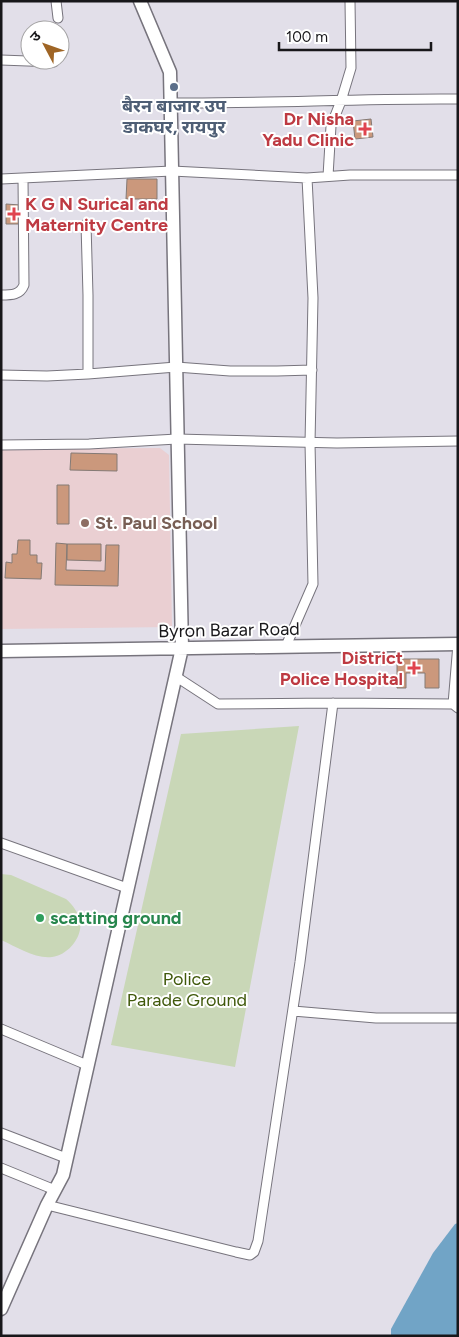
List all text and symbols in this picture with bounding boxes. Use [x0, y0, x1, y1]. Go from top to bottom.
north arrow [20, 20, 70, 70]
scale bar [279, 20, 432, 52]
text: उ [26, 28, 45, 45]
text: 100 m [286, 28, 328, 46]
marker: बैरन बाजार उप डाकघर, रायपुर [168, 81, 180, 93]
place label: बैरन बाजार उप डाकघर, रायपुर [122, 95, 227, 138]
place label: Dr Nisha Yadu Clinic [262, 108, 354, 151]
marker: Dr Nisha Yadu Clinic [358, 122, 372, 136]
place label: K G N Surical and Maternity Centre [25, 193, 168, 236]
marker: K G N Surical and Maternity Centre [7, 207, 21, 221]
place label: St. Paul School [95, 512, 217, 534]
marker: St. Paul School [79, 517, 91, 529]
street label: Byron Bazar Road [158, 618, 300, 642]
place label: District Police Hospital [280, 647, 403, 690]
marker: District Police Hospital [407, 661, 421, 675]
place label: scatting ground [50, 907, 182, 929]
marker: scatting ground [34, 912, 46, 924]
park label: Police Parade Ground [127, 968, 247, 1011]

